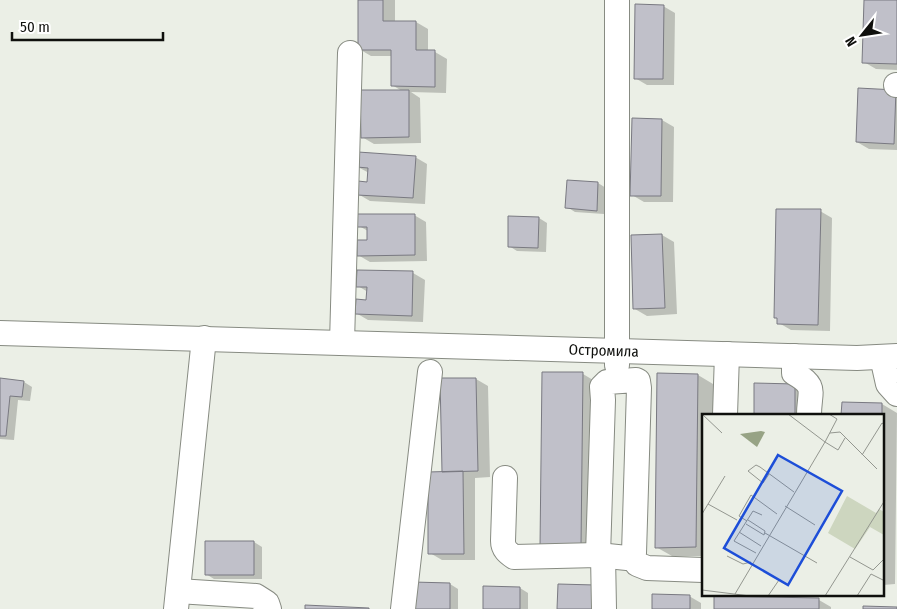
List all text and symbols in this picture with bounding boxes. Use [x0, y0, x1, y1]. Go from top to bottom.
scale bar [12, 10, 164, 42]
north arrow [837, 10, 887, 60]
text: 50 m [20, 18, 50, 36]
text: N [842, 33, 861, 49]
street label: Остромила [568, 341, 639, 361]
inset map [702, 414, 884, 596]

